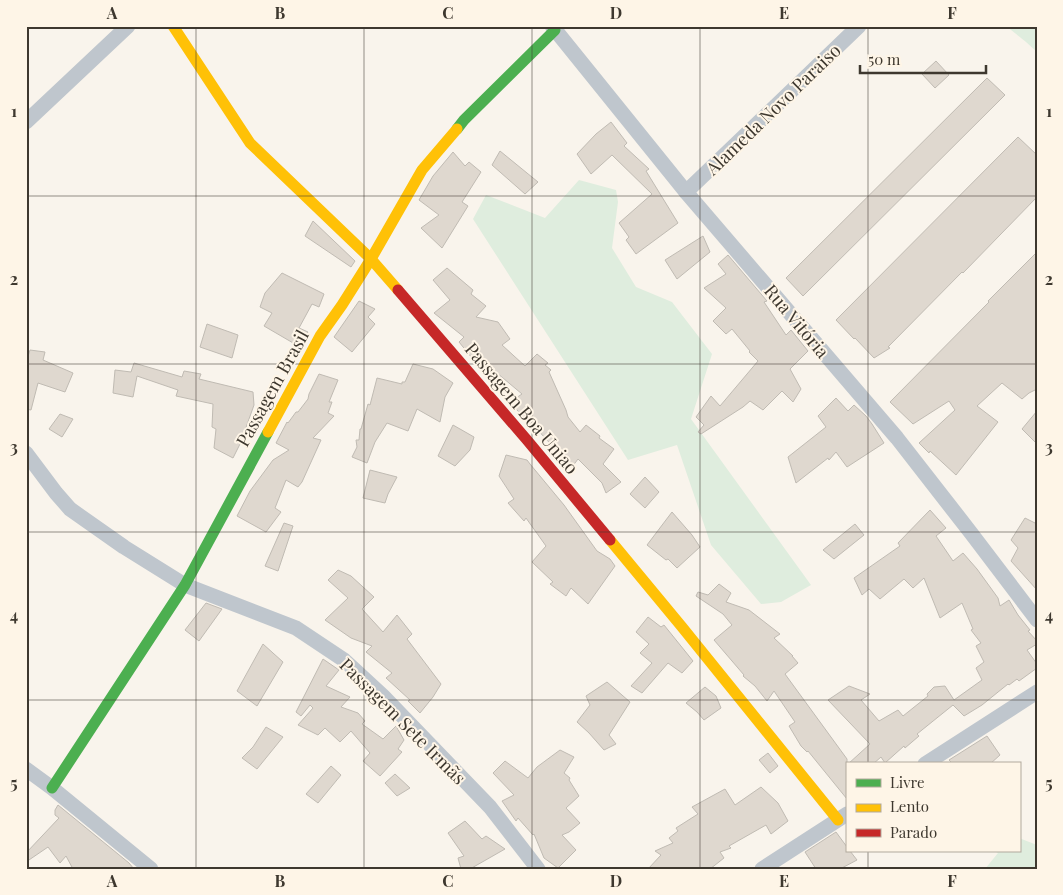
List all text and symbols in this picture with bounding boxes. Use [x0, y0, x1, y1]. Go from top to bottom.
text: A [106, 2, 118, 23]
text: B [275, 2, 286, 23]
text: C [442, 2, 454, 23]
text: D [610, 2, 622, 23]
text: E [779, 2, 789, 23]
text: F [947, 2, 957, 23]
street label: Alameda Novo Paraiso [700, 38, 846, 180]
scale bar [860, 42, 987, 74]
text: 50 m [868, 49, 901, 69]
text: 1 [11, 100, 17, 121]
text: 1 [1046, 100, 1052, 121]
text: 2 [10, 268, 18, 289]
text: 2 [1045, 268, 1053, 289]
street label: Rua Vitória [759, 279, 835, 363]
street label: Passagem Brasil [230, 325, 314, 451]
street label: Passagem Boa Uniao [460, 337, 584, 479]
text: 3 [10, 436, 18, 457]
text: 3 [1045, 436, 1053, 457]
text: 4 [10, 604, 18, 625]
text: 4 [1045, 604, 1053, 625]
street label: Passagem Sete Irmãs [335, 653, 471, 789]
legend [846, 762, 1020, 852]
text: 5 [10, 772, 18, 793]
text: Livre [890, 772, 925, 792]
text: 5 [1045, 772, 1053, 793]
text: Lento [890, 796, 929, 816]
text: Parado [890, 822, 937, 842]
text: A [106, 870, 118, 891]
text: B [275, 870, 286, 891]
text: C [442, 870, 454, 891]
text: D [610, 870, 622, 891]
text: E [779, 870, 789, 891]
text: F [947, 870, 957, 891]

